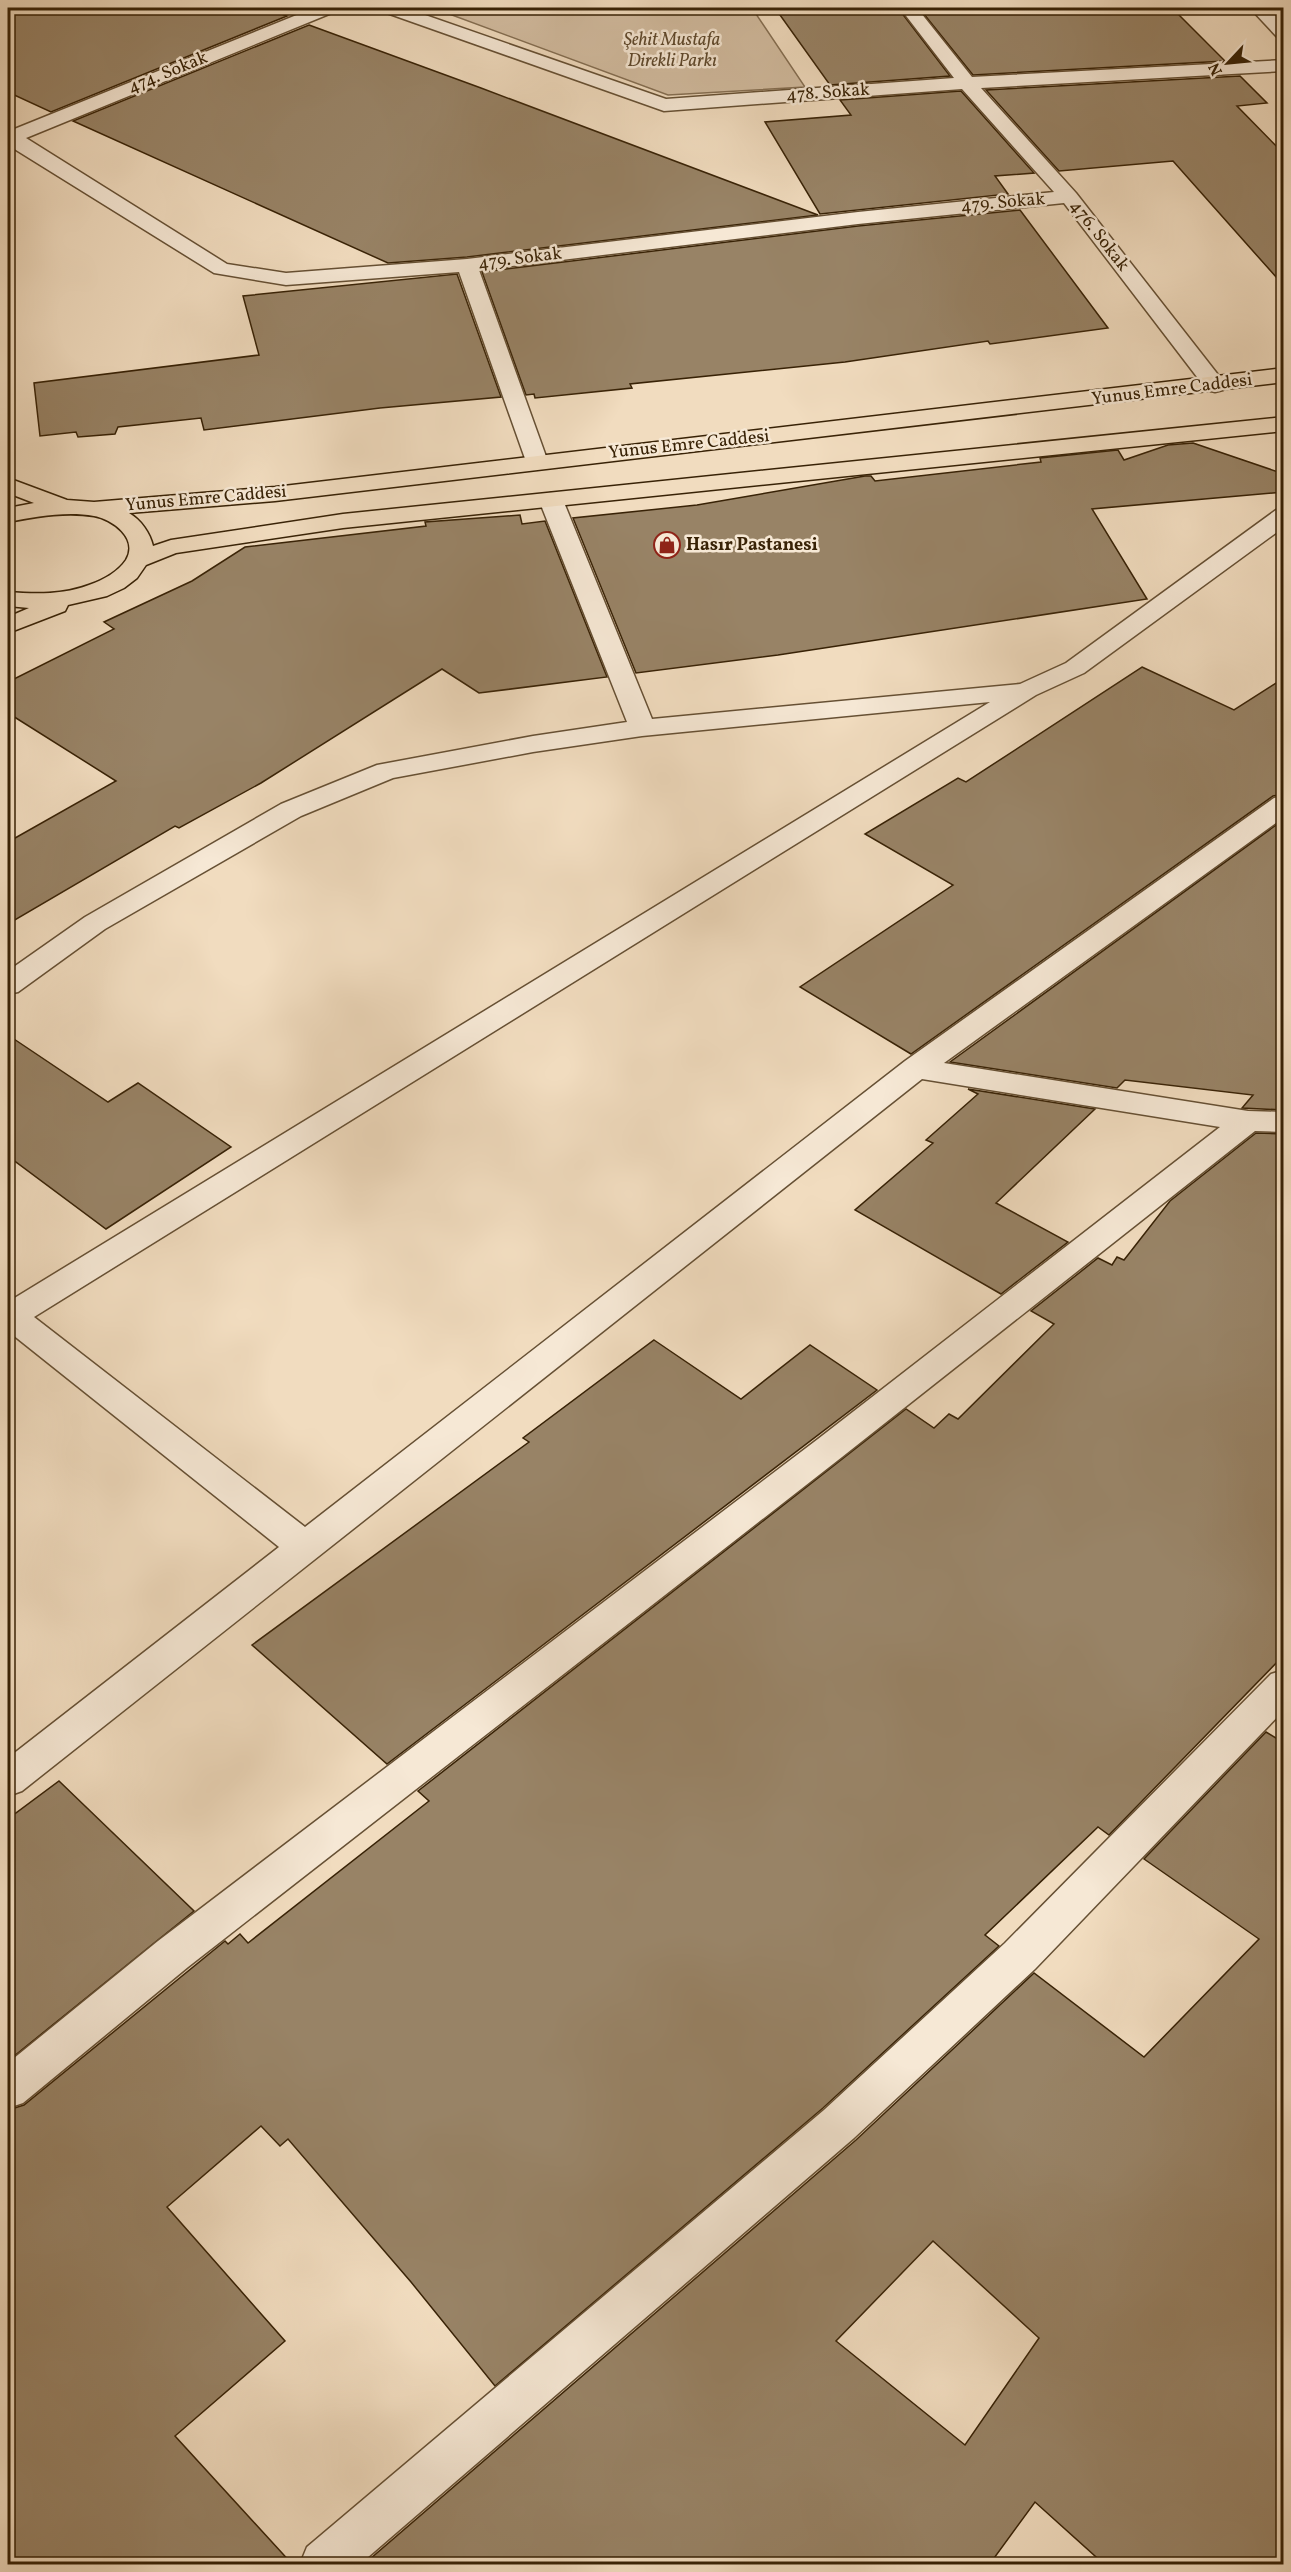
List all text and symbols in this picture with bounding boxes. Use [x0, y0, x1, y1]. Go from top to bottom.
park label: Şehit Mustafa Direkli Parkı [624, 28, 720, 74]
north arrow [1198, 33, 1258, 93]
street label: 474. Sokak [124, 46, 212, 100]
text: N [1204, 58, 1229, 79]
street label: 478. Sokak [785, 78, 871, 108]
street label: 479. Sokak [960, 187, 1046, 219]
street label: 476. Sokak [1063, 195, 1135, 277]
street label: 479. Sokak [477, 241, 564, 277]
street label: Yunus Emre Caddesi [1090, 368, 1254, 412]
street label: Yunus Emre Caddesi [607, 424, 771, 466]
street label: Yunus Emre Caddesi [124, 479, 288, 519]
shop icon: Hasır Pastanesi [652, 530, 682, 560]
place label: Hasır Pastanesi [686, 533, 818, 558]

